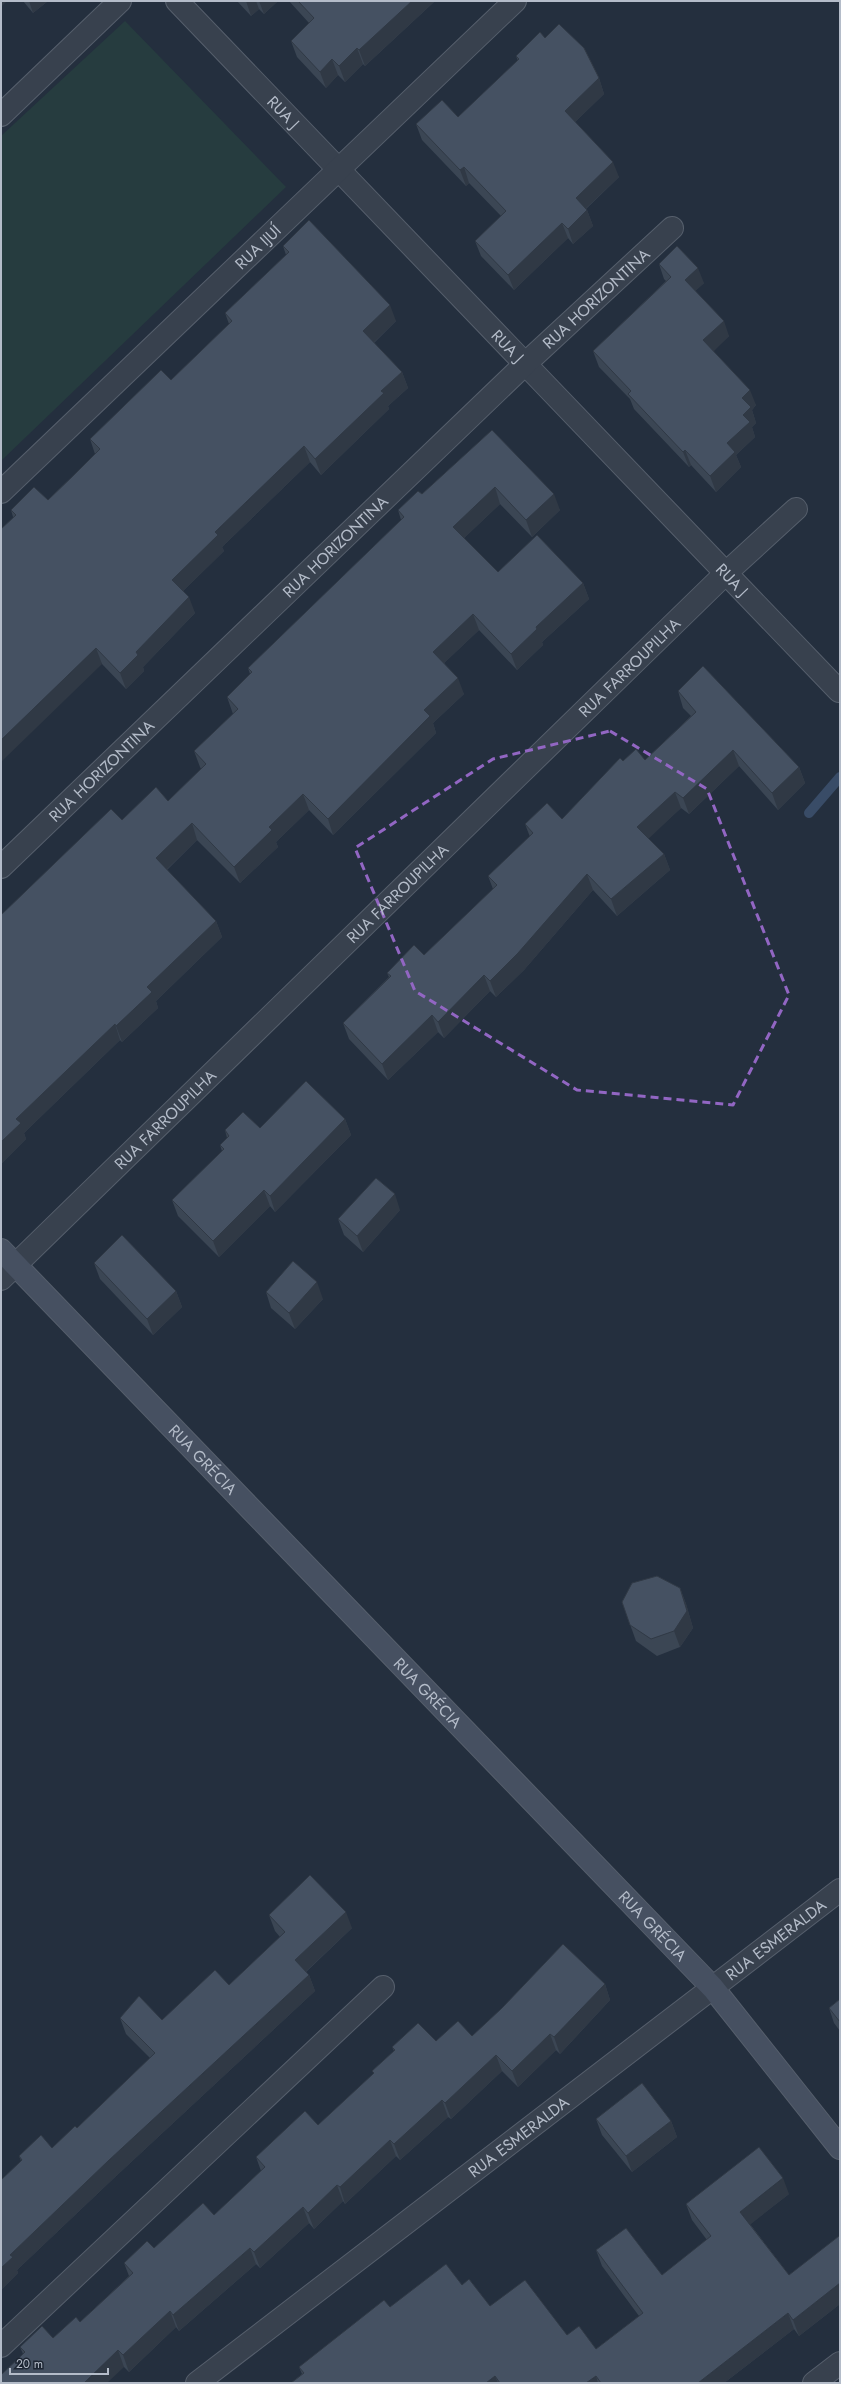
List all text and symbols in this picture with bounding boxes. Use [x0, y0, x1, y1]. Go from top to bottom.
street label: RUA J [262, 90, 305, 134]
street label: RUA IJUÍ [229, 218, 287, 274]
street label: RUA HORIZONTINA [537, 243, 655, 354]
street label: RUA J [486, 324, 529, 368]
street label: RUA HORIZONTINA [277, 490, 393, 603]
street label: RUA J [711, 558, 754, 601]
street label: RUA FARROUPILHA [573, 612, 686, 722]
street label: RUA HORIZONTINA [43, 714, 160, 827]
street label: RUA FARROUPILHA [341, 838, 454, 948]
street label: RUA FARROUPILHA [109, 1064, 222, 1174]
street label: RUA GRÉCIA [164, 1419, 243, 1500]
street label: RUA GRÉCIA [388, 1652, 468, 1733]
street label: RUA GRÉCIA [613, 1885, 693, 1966]
street label: RUA ESMERALDA [720, 1893, 831, 1986]
street label: RUA ESMERALDA [463, 2090, 574, 2183]
scale bar [10, 2350, 108, 2376]
text: 20 m [16, 2355, 43, 2373]

